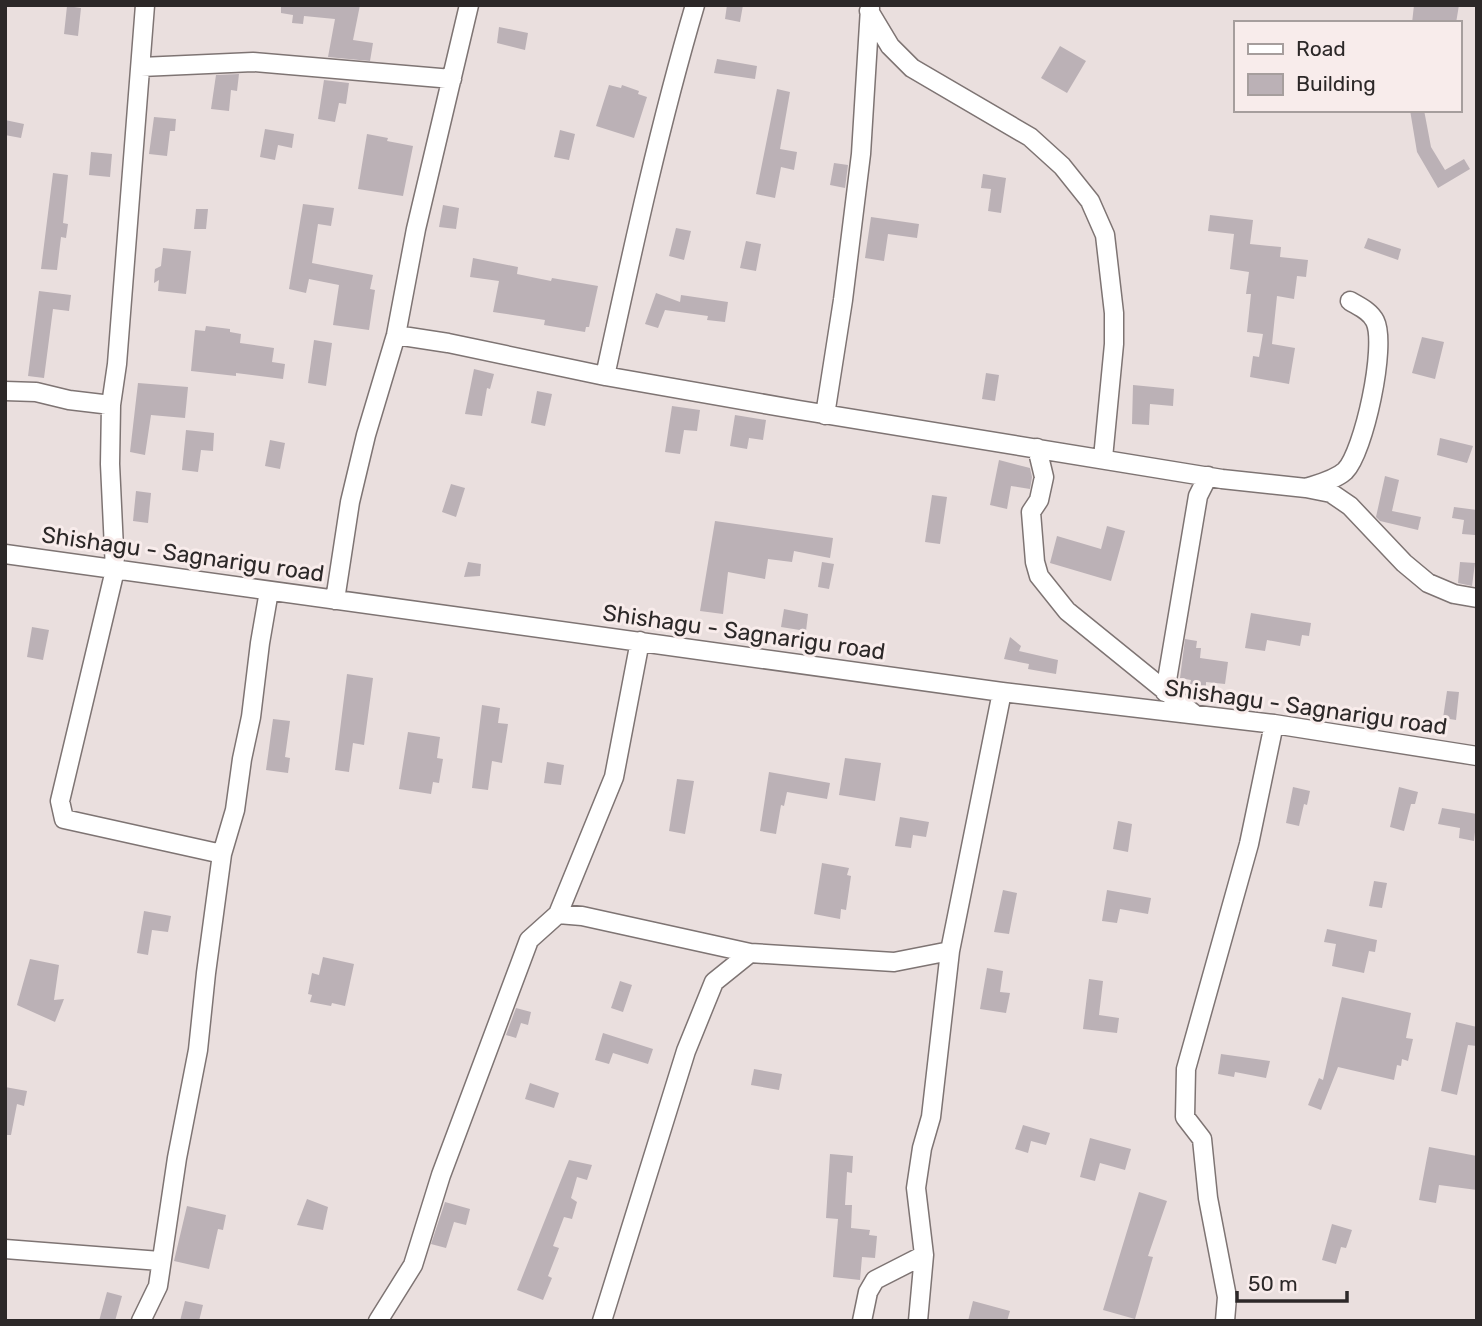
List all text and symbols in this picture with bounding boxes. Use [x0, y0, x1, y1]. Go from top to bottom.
legend [1234, 21, 1461, 112]
text: Road [1296, 36, 1346, 61]
text: Building [1296, 71, 1376, 96]
street label: Shishagu - Sagnarigu road [40, 520, 326, 588]
street label: Shishagu - Sagnarigu road [601, 598, 887, 666]
street label: Shishagu - Sagnarigu road [1163, 673, 1449, 741]
scale bar [1237, 1260, 1347, 1304]
text: 50 m [1248, 1271, 1298, 1296]

